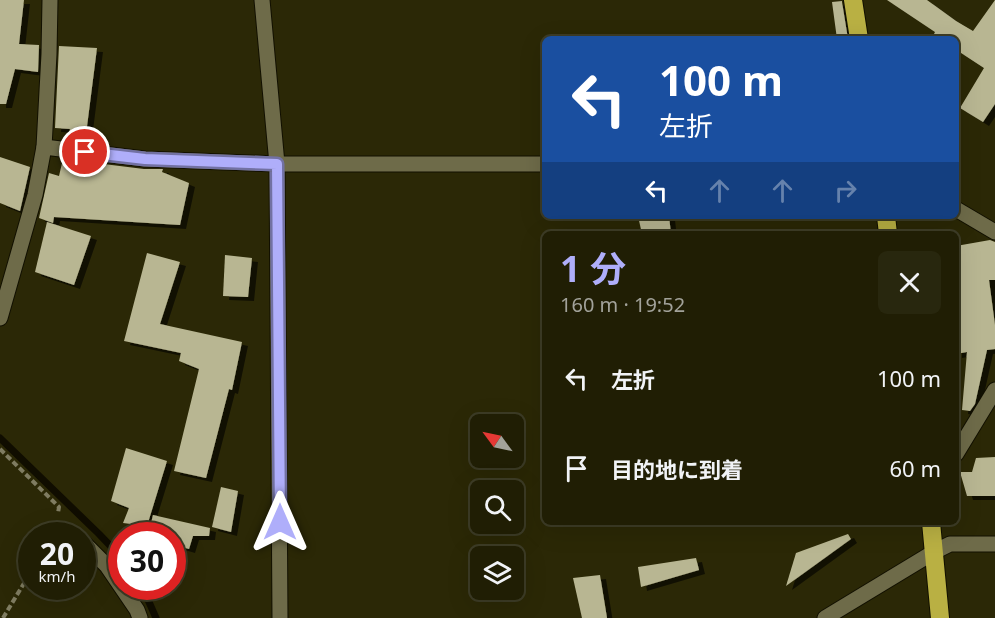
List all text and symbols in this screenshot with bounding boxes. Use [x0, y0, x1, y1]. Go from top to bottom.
text: 100 m [659, 51, 783, 108]
icon: left [560, 60, 638, 138]
text: 左折 [659, 107, 713, 144]
pin [59, 126, 110, 177]
icon: arrive [68, 135, 101, 168]
icon: left [640, 174, 673, 207]
icon: ahead [703, 174, 736, 207]
icon: ahead [766, 174, 799, 207]
icon: right [829, 174, 862, 207]
text: 1 分 [560, 244, 626, 293]
button: close [878, 251, 941, 314]
text: 160 m · 19:52 [560, 291, 685, 318]
icon: left [560, 362, 593, 395]
text: 100 m [877, 363, 941, 393]
text: 左折 [611, 364, 655, 394]
north arrow [470, 414, 524, 468]
map controls [470, 414, 524, 600]
icon: arrive [560, 452, 593, 485]
text: 60 m [890, 453, 941, 483]
text: 目的地に到着 [611, 454, 743, 484]
button: search [470, 480, 524, 534]
position arrow [248, 490, 312, 554]
speed limit sign: 30 [108, 522, 186, 600]
text: 20 [40, 533, 74, 574]
button: layers [470, 546, 524, 600]
text: km/h [39, 566, 75, 586]

